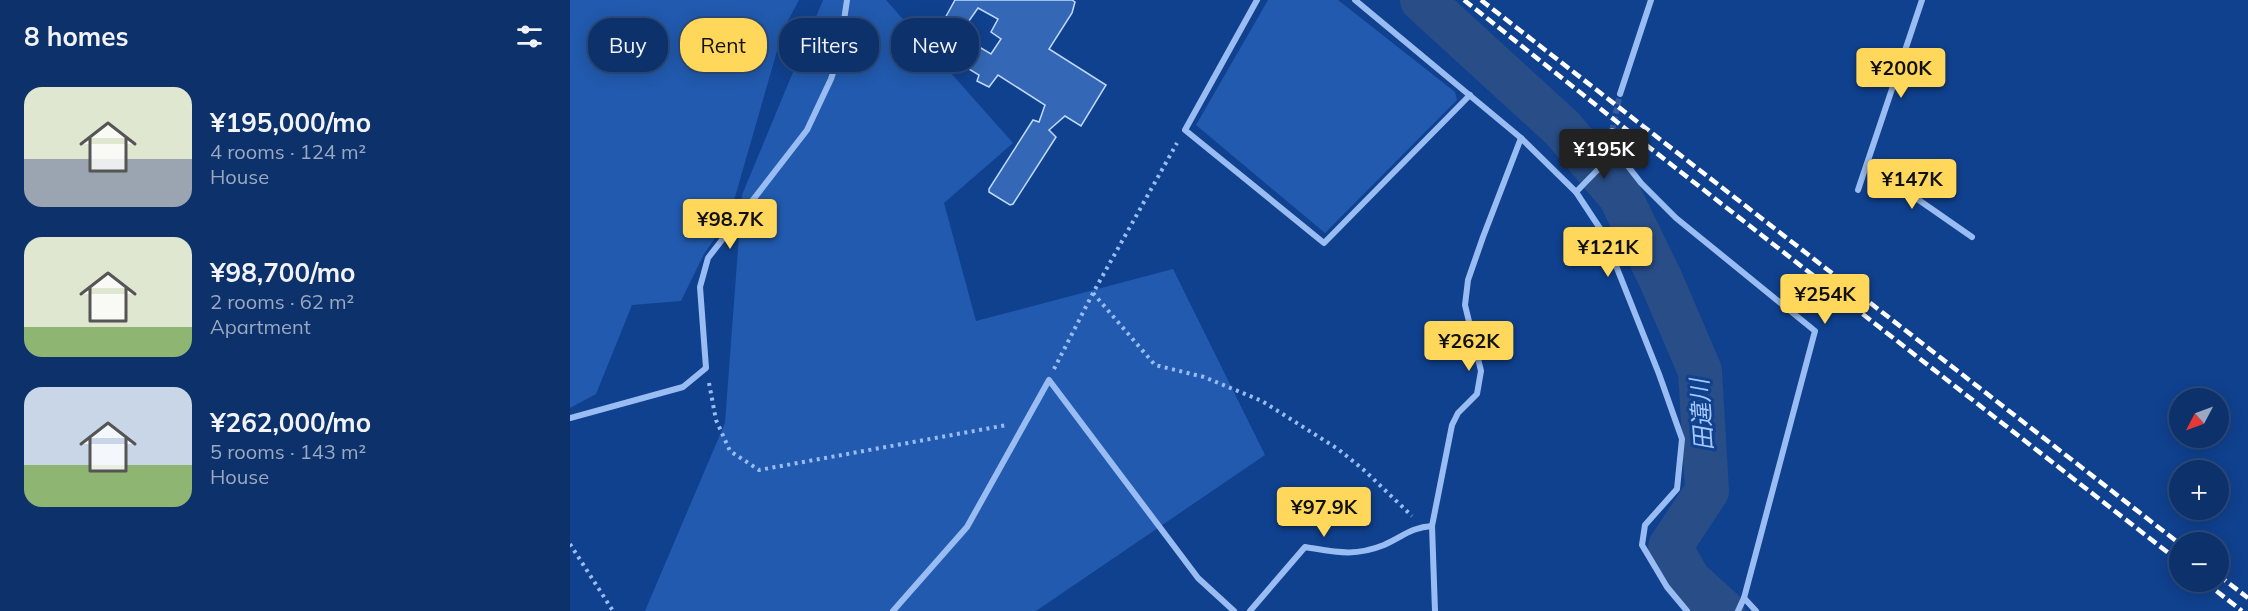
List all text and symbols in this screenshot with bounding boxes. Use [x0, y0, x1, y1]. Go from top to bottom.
chip: Buy [588, 18, 668, 72]
chip: Rent [680, 18, 767, 72]
chip: Filters [779, 18, 879, 72]
chip: New [891, 18, 979, 72]
text: 8 homes [24, 20, 128, 53]
icon: filters [513, 20, 546, 53]
pin: ¥200K [1859, 48, 1943, 99]
text: ¥200K [1870, 55, 1932, 80]
text: ¥195,000/mo [210, 106, 371, 139]
icon: home [72, 111, 144, 183]
pin: ¥195K [1562, 129, 1646, 180]
text: ¥195K [1573, 136, 1635, 161]
text: 4 rooms · 124 m² [210, 139, 366, 164]
pin: ¥147K [1870, 159, 1954, 210]
text: House [210, 164, 269, 189]
text: ¥147K [1881, 166, 1943, 191]
pin: ¥98.7K [681, 199, 779, 250]
text: ¥98.7K [697, 206, 763, 231]
pin: ¥121K [1566, 227, 1650, 278]
text: ¥121K [1577, 234, 1639, 259]
text: ¥98,700/mo [210, 256, 355, 289]
icon: home [72, 261, 144, 333]
pin: ¥254K [1783, 274, 1867, 325]
text: ¥254K [1794, 281, 1856, 306]
text: 2 rooms · 62 m² [210, 289, 354, 314]
text: Apartment [210, 314, 311, 339]
pin: ¥262K [1427, 321, 1511, 372]
text: ¥262K [1438, 328, 1500, 353]
water label: 田違川 [1683, 375, 1718, 452]
north arrow [2169, 388, 2229, 448]
map controls [2169, 388, 2229, 592]
text: ¥262,000/mo [210, 406, 371, 439]
icon: home [72, 411, 144, 483]
text: 5 rooms · 143 m² [210, 439, 366, 464]
button: + [2169, 460, 2229, 520]
text: House [210, 464, 269, 489]
pin: ¥97.9K [1275, 487, 1373, 538]
text: ¥97.9K [1291, 494, 1357, 519]
button: − [2169, 532, 2229, 592]

